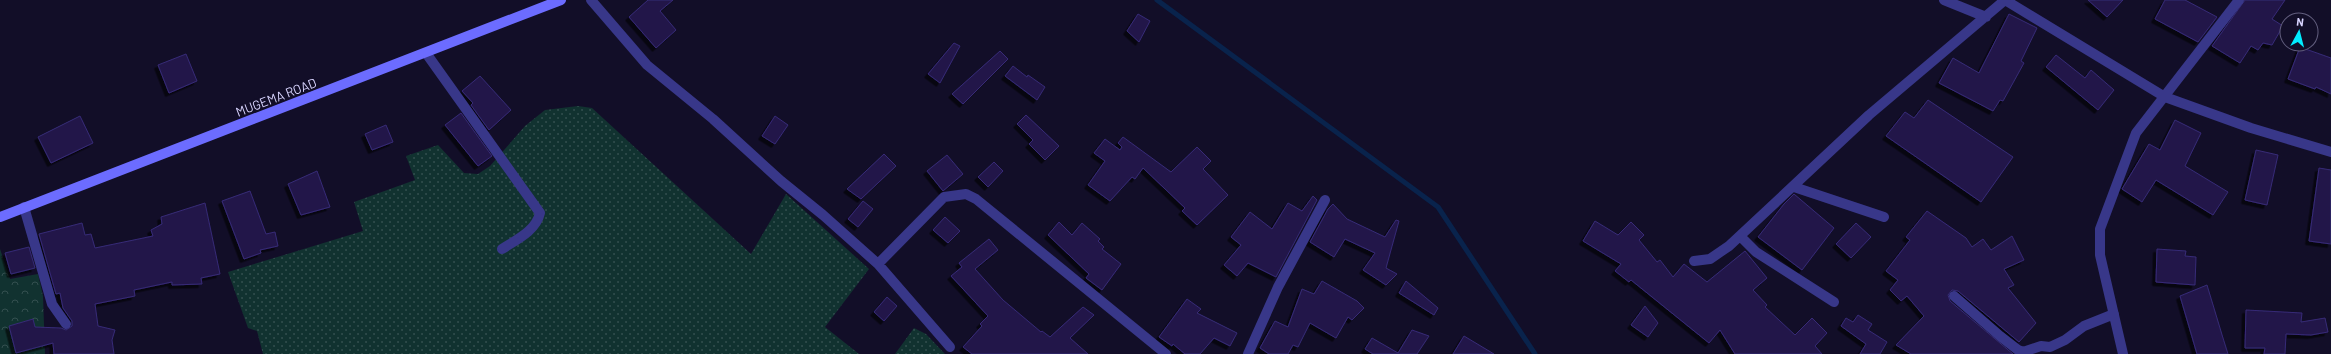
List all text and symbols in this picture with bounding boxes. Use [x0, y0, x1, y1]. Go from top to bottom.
north arrow [2279, 12, 2319, 52]
text: N [2296, 15, 2305, 28]
street label: MUGEMA ROAD [233, 74, 319, 120]

